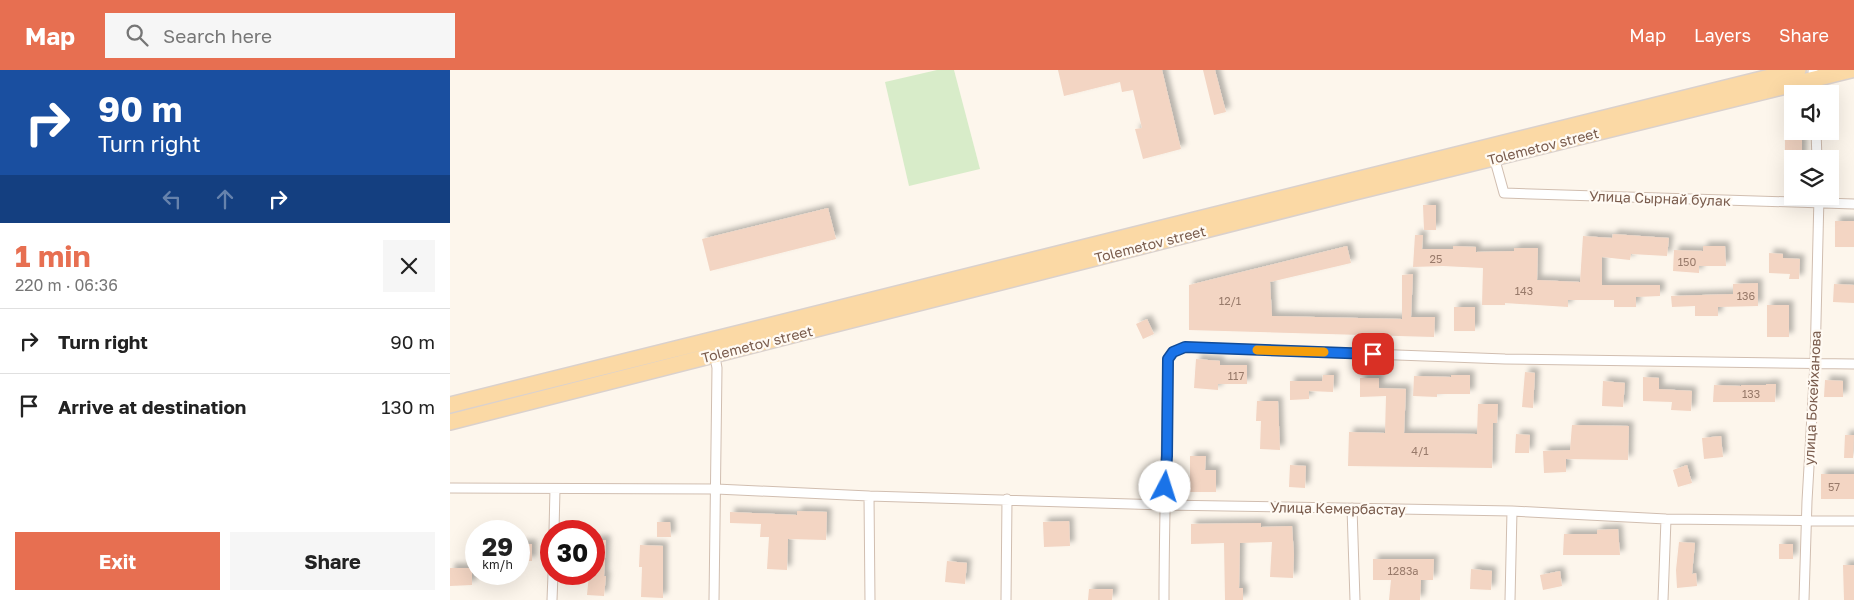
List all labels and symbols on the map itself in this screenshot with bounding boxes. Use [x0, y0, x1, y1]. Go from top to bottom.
street label: Tolemetov street [1486, 124, 1600, 168]
street label: Улица Сырнай булак [1589, 187, 1731, 209]
street label: Tolemetov street [1093, 222, 1207, 266]
house number: 25 [1430, 252, 1442, 265]
house number: 150 [1678, 255, 1696, 268]
house number: 143 [1515, 284, 1533, 297]
house number: 136 [1737, 289, 1756, 302]
house number: 12/1 [1219, 294, 1241, 307]
street label: Tolemetov street [700, 322, 814, 366]
street label: улица Бокейханова [1800, 330, 1824, 466]
pin [1352, 333, 1394, 375]
house number: 117 [1228, 369, 1244, 382]
house number: 133 [1742, 387, 1760, 400]
house number: 4/1 [1411, 444, 1429, 457]
position arrow [1138, 460, 1190, 512]
house number: 57 [1828, 480, 1840, 493]
street label: Улица Кемербастау [1270, 498, 1406, 518]
speed limit sign: 30 [540, 520, 605, 585]
house number: 1283а [1387, 564, 1419, 577]

